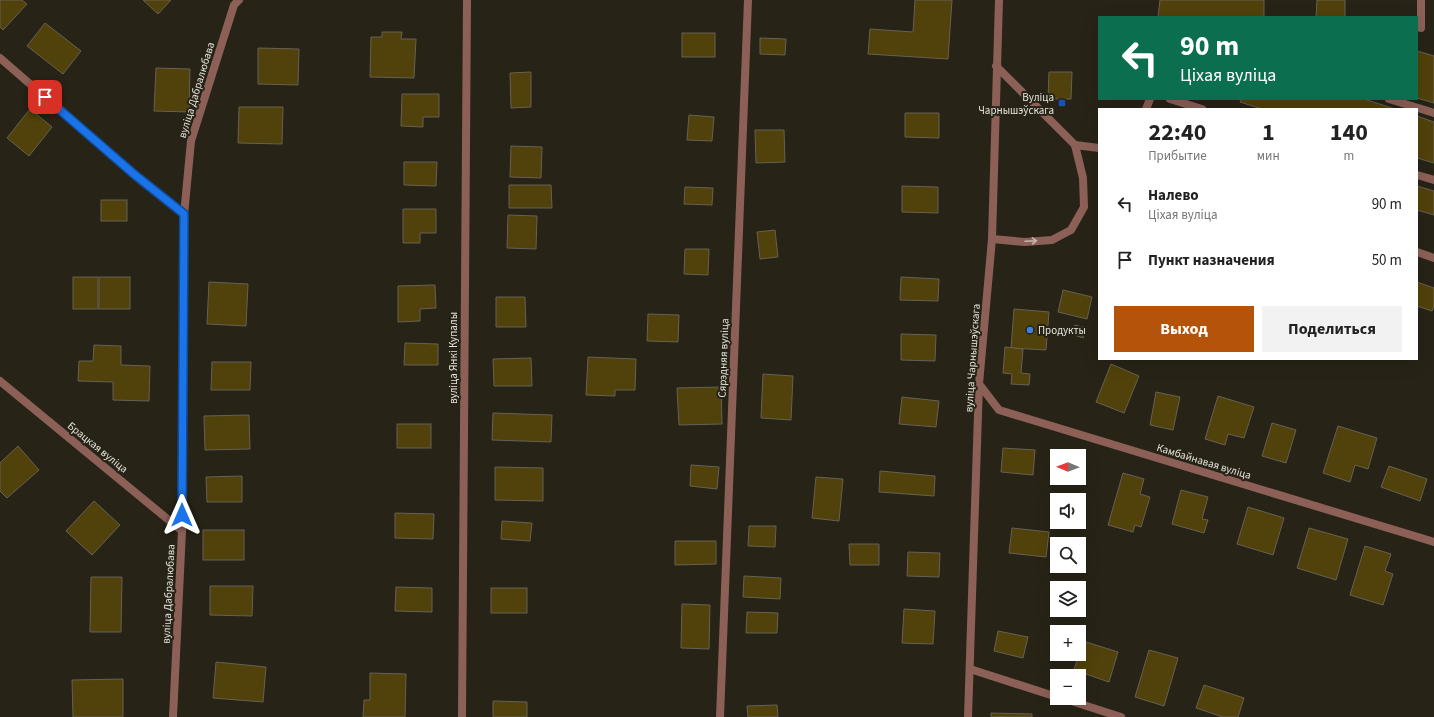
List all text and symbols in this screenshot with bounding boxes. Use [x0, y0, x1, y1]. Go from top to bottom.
text: 90 m [1180, 26, 1239, 66]
icon: left [1114, 32, 1166, 84]
street label: вуліца Дабралюбава [175, 40, 218, 140]
text: Ціхая вуліца [1180, 63, 1276, 88]
pin [28, 80, 62, 114]
icon: arrive [34, 86, 56, 108]
place label: Вуліца Чарнышэўскага [978, 90, 1054, 118]
marker: Вуліца Чарнышэўскага [1057, 98, 1067, 108]
text: 22:40 [1148, 115, 1206, 150]
text: 1 [1262, 115, 1275, 150]
text: 140 [1330, 115, 1368, 150]
text: Прибытие [1148, 147, 1207, 165]
text: мин [1257, 147, 1280, 165]
text: m [1343, 147, 1354, 165]
text: Налево [1148, 185, 1199, 206]
icon: left [1114, 193, 1136, 215]
text: 90 m [1372, 194, 1402, 215]
text: Ціхая вуліца [1148, 206, 1218, 224]
one-way arrow [1024, 238, 1037, 245]
icon: arrive [1114, 249, 1136, 271]
text: Пункт назначения [1148, 250, 1275, 271]
text: 50 m [1372, 250, 1402, 271]
street label: вуліца Чарнышэўскага [961, 303, 984, 413]
button: Выход [1114, 306, 1254, 352]
button: Поделиться [1262, 306, 1402, 352]
street label: вуліца Янкі Купалы [446, 312, 461, 404]
street label: Сярэдняя вуліца [715, 318, 732, 398]
place label: Продукты [1038, 323, 1086, 338]
marker: Продукты [1025, 325, 1035, 335]
street label: Брацкая вуліца [64, 418, 131, 476]
street label: Камбайнавая вуліца [1155, 440, 1253, 483]
north arrow [1050, 449, 1086, 485]
map controls [1050, 449, 1086, 705]
button: sound [1050, 493, 1086, 529]
position arrow [161, 494, 203, 536]
button: search [1050, 537, 1086, 573]
street label: вуліца Дабралюбава [158, 544, 179, 644]
button: layers [1050, 581, 1086, 617]
button: + [1050, 625, 1086, 661]
button: − [1050, 669, 1086, 705]

